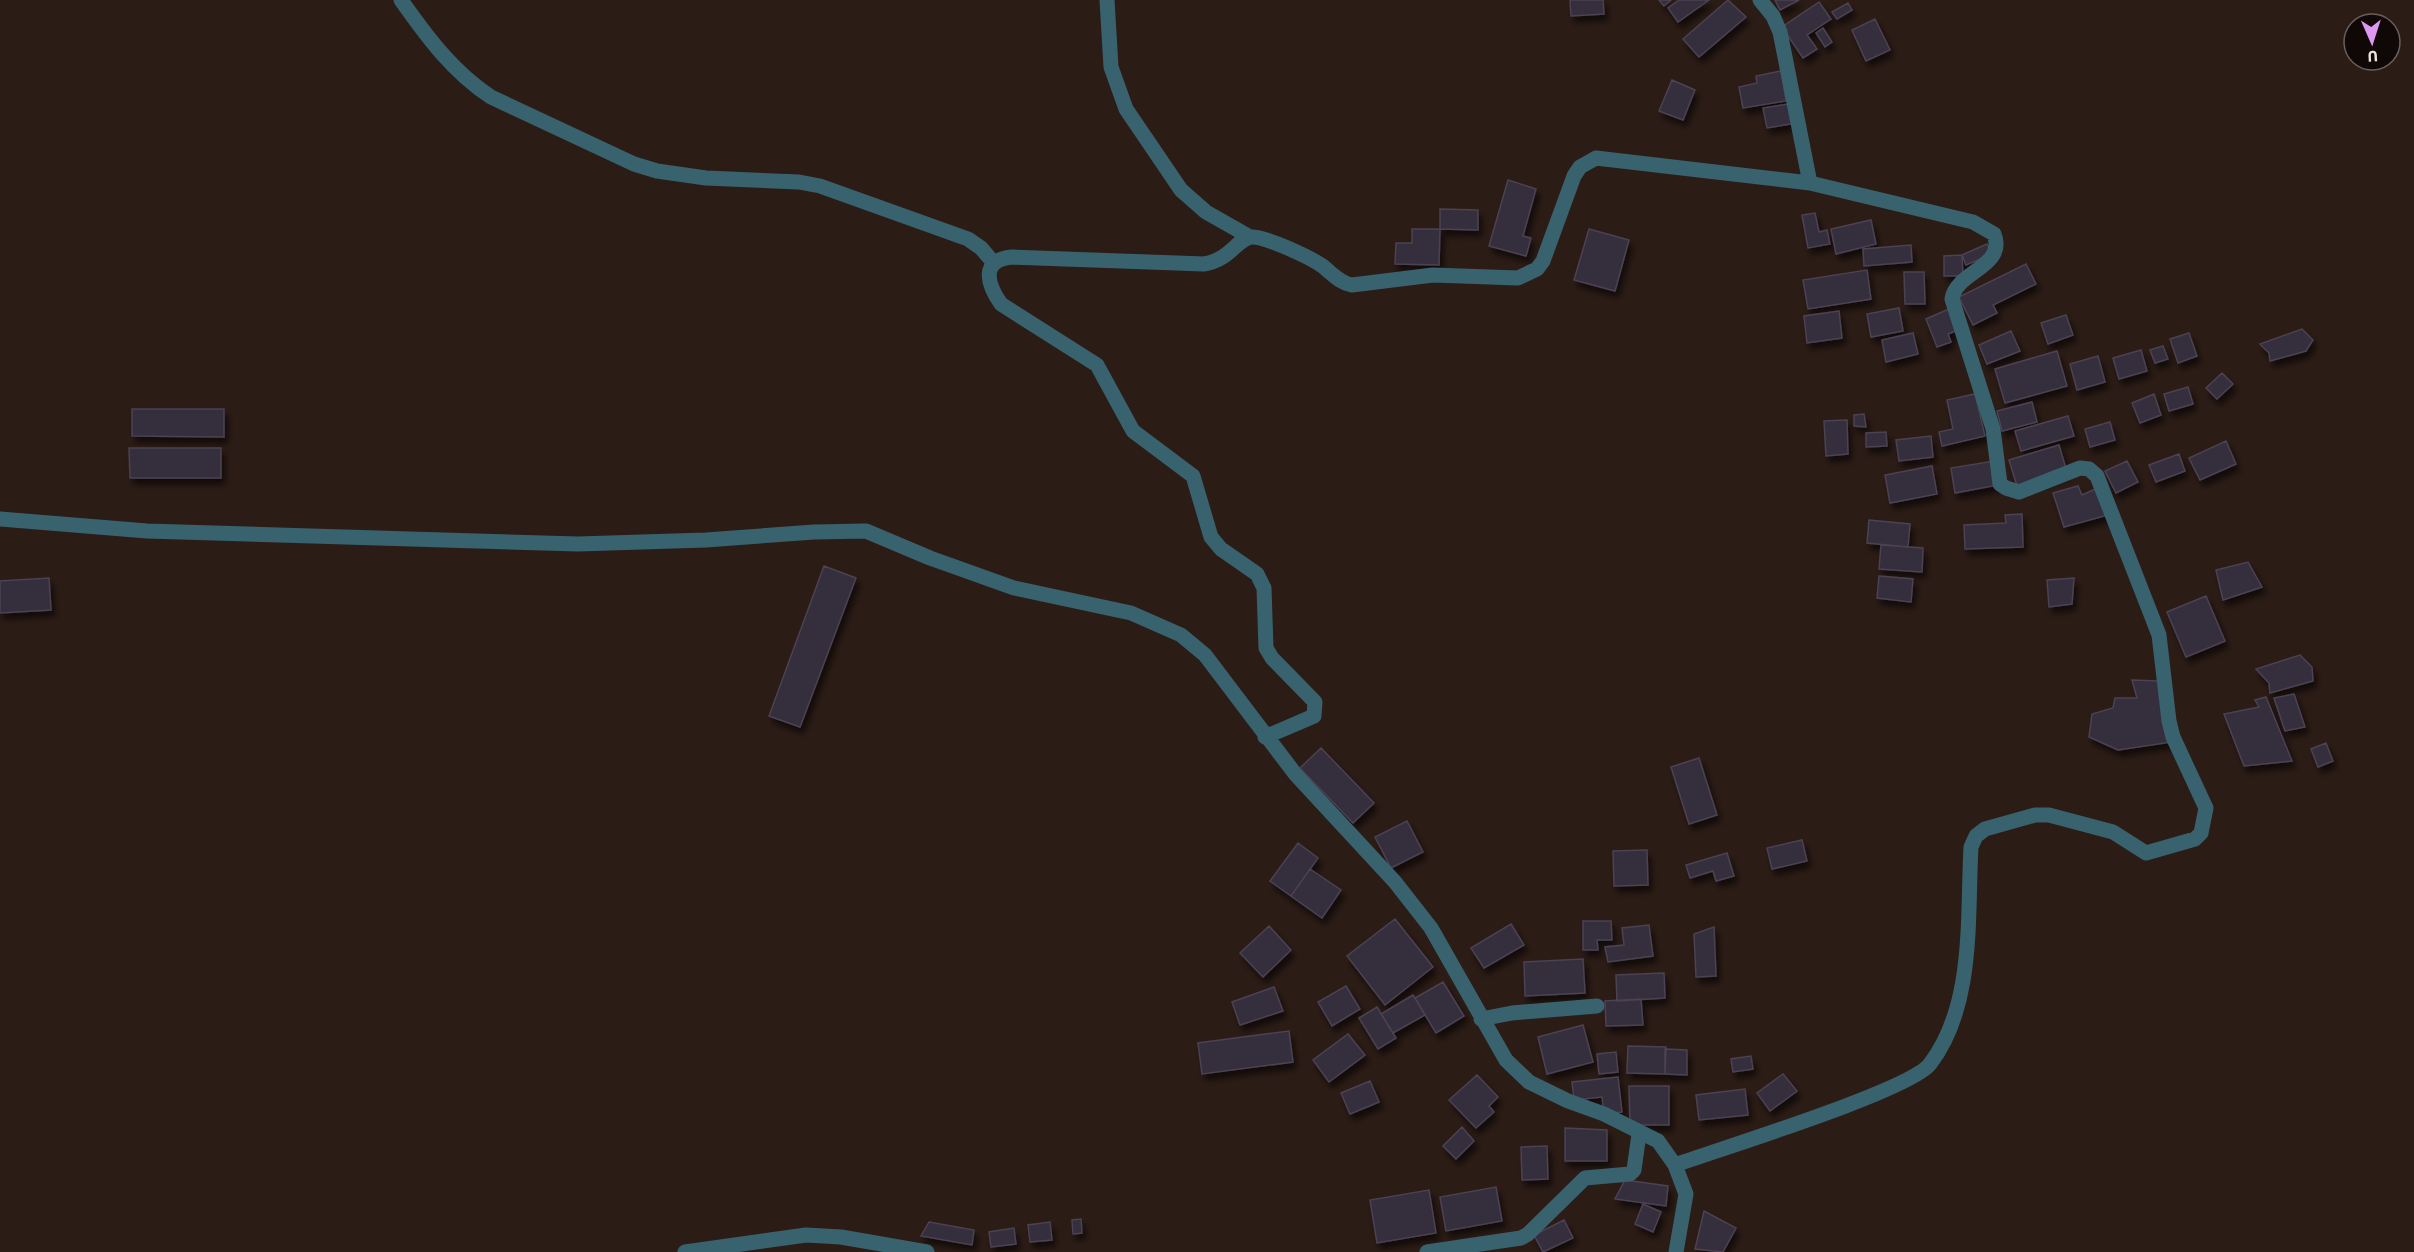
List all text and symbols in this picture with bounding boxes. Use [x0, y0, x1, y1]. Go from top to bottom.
north arrow [2342, 12, 2402, 72]
text: U [2367, 45, 2379, 67]

